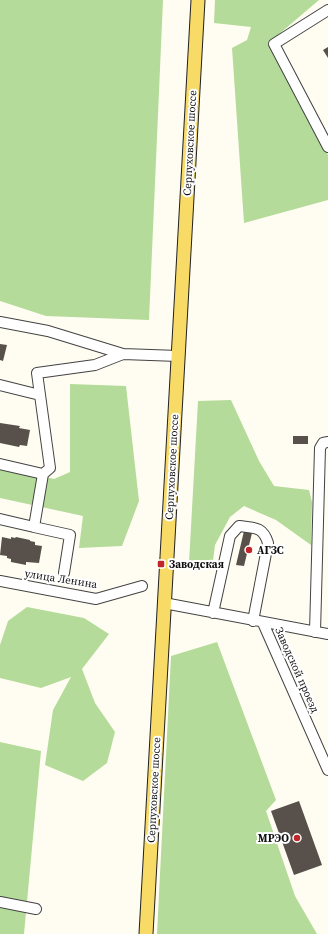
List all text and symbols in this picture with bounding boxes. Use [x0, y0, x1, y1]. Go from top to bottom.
street label: Серпуховское шоссе [180, 90, 200, 196]
street label: Серпуховское шоссе [162, 414, 182, 520]
place label: АГЗС [257, 543, 284, 558]
marker: АГЗС [244, 545, 254, 555]
place label: Заводская [169, 557, 224, 572]
marker: Заводская [156, 559, 166, 569]
street label: улица Ленина [24, 566, 99, 592]
street label: Заводской проезд [271, 625, 323, 715]
street label: Серпуховское шоссе [144, 737, 164, 843]
place label: МРЭО [258, 831, 289, 846]
marker: МРЭО [292, 833, 302, 843]

